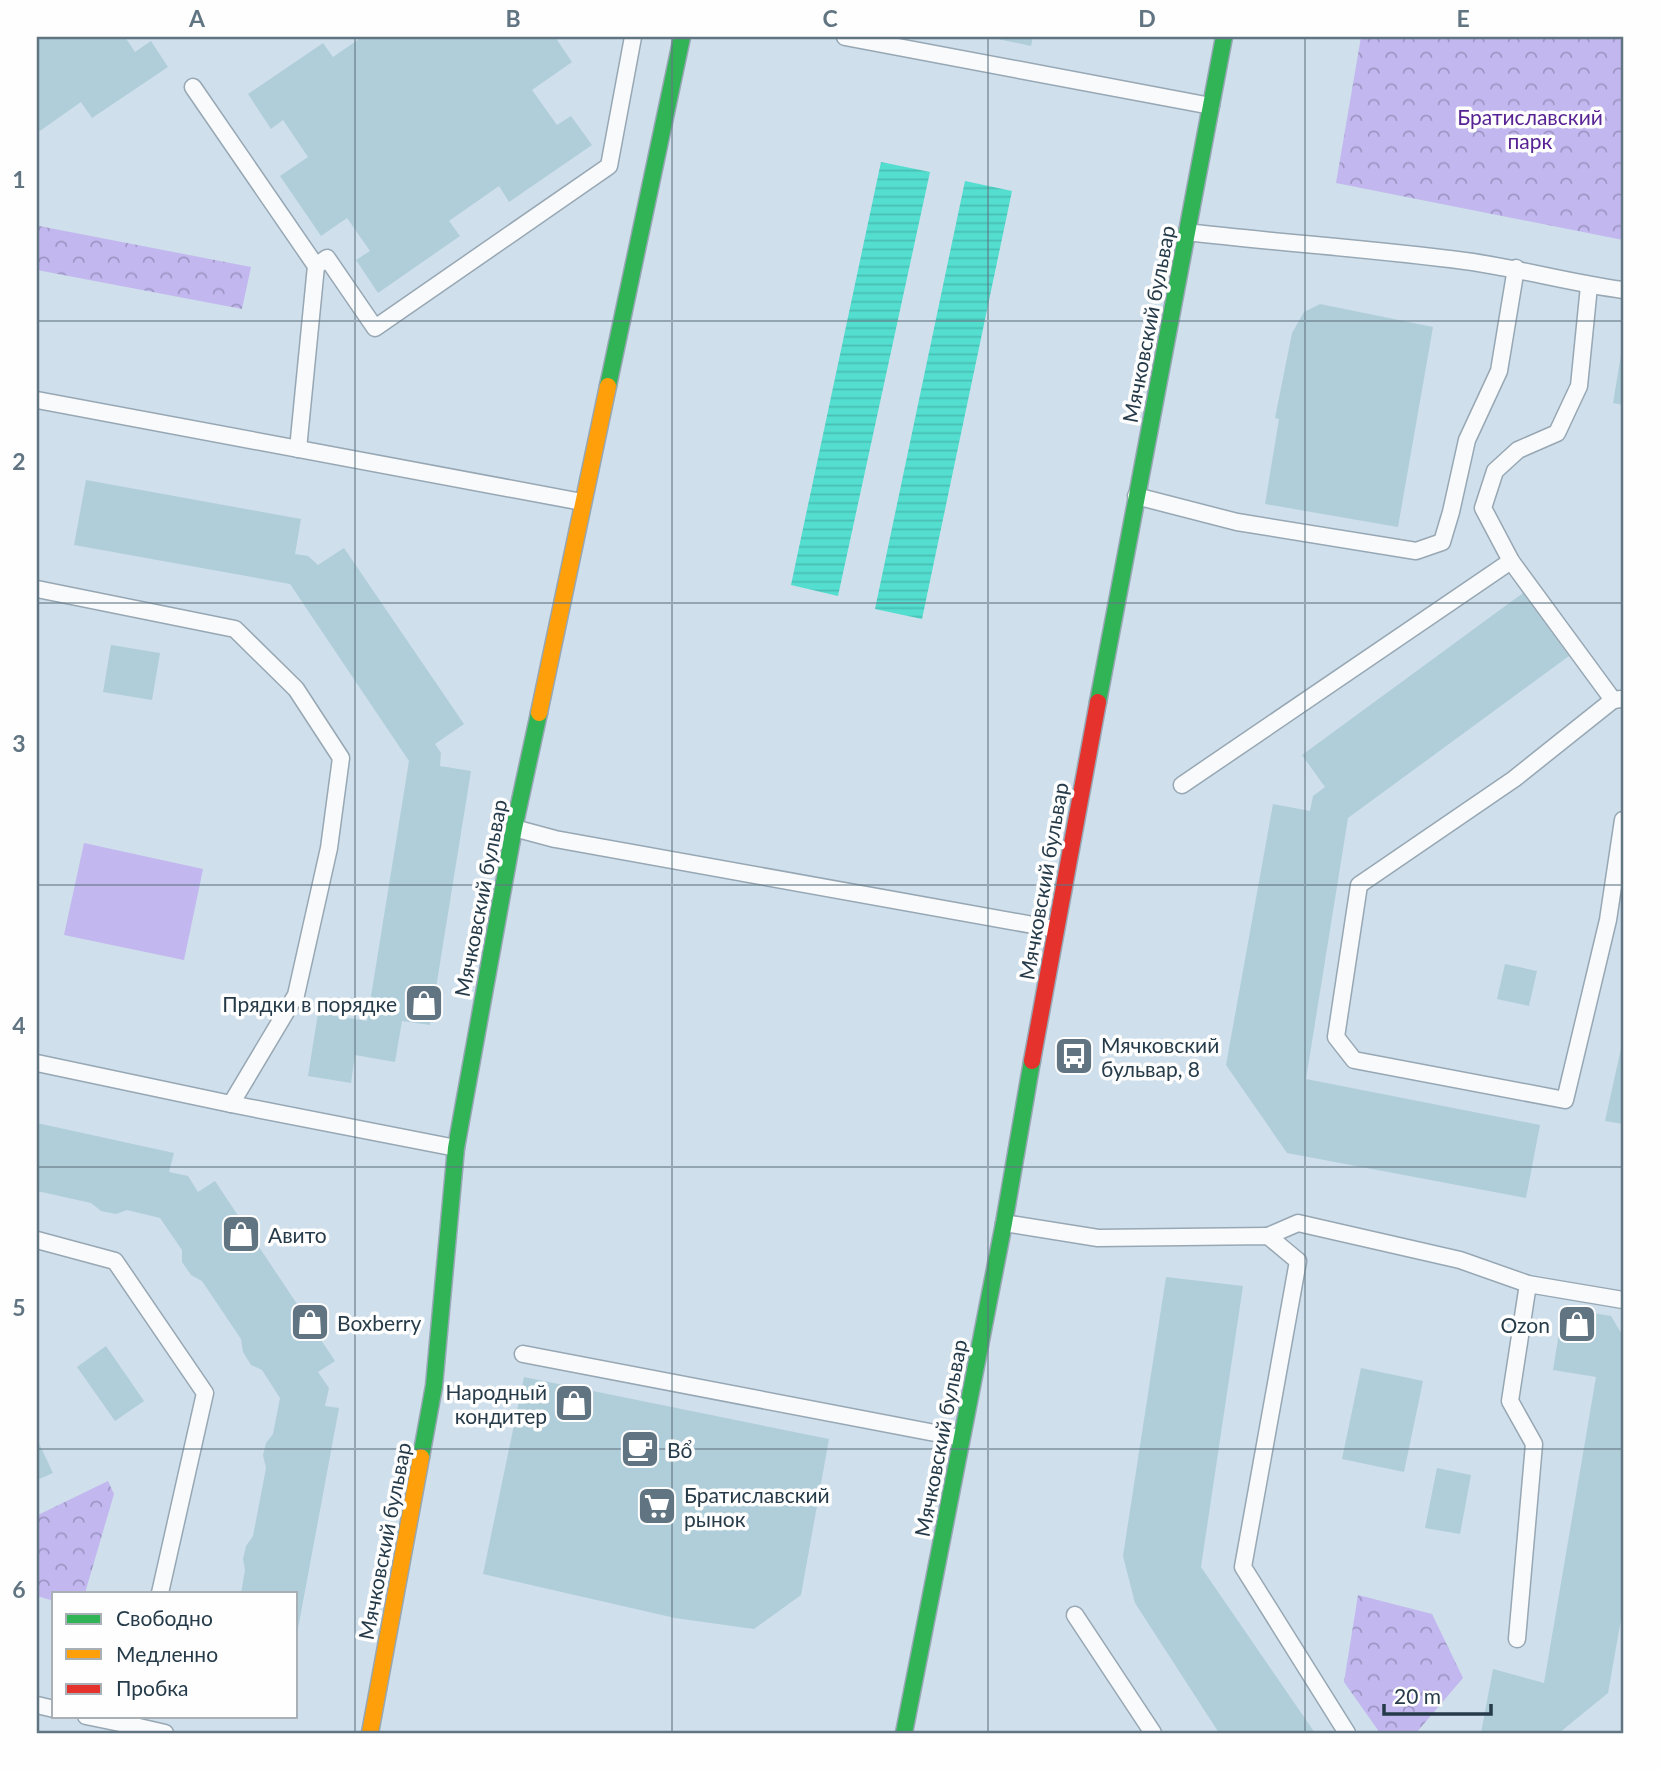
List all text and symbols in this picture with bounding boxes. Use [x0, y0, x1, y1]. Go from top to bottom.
text: A [188, 4, 206, 32]
text: B [505, 4, 521, 32]
text: C [822, 4, 838, 32]
text: D [1138, 4, 1156, 32]
text: E [1456, 4, 1470, 32]
park label: Братиславский парк [1457, 104, 1603, 153]
text: 1 [12, 165, 26, 193]
street label: Мячковский бульвар [1117, 223, 1179, 425]
text: 2 [12, 447, 26, 475]
text: 3 [12, 729, 26, 757]
street label: Мячковский бульвар [1013, 780, 1073, 982]
street label: Мячковский бульвар [449, 797, 511, 999]
shop icon: Прядки в порядке [403, 982, 445, 1024]
place label: Прядки в порядке [222, 991, 397, 1016]
text: 4 [12, 1011, 26, 1039]
place label: Мячковский бульвар, 8 [1101, 1032, 1219, 1081]
bus stop icon: Мячковский бульвар, 8 [1053, 1035, 1095, 1077]
shop icon: Авито [220, 1213, 262, 1255]
place label: Авито [268, 1222, 327, 1247]
text: 5 [12, 1293, 26, 1321]
shop icon: Boxberry [289, 1301, 331, 1343]
shop icon: Ozon [1556, 1303, 1598, 1345]
place label: Boxberry [337, 1310, 421, 1335]
place label: Ozon [1501, 1312, 1550, 1337]
street label: Мячковский бульвар [909, 1337, 971, 1539]
place label: Народный кондитер [446, 1379, 547, 1428]
shop icon: Народный кондитер [553, 1382, 595, 1424]
cafe icon: Bổ [619, 1428, 661, 1470]
place label: Bổ [667, 1437, 692, 1462]
street label: Мячковский бульвар [353, 1440, 415, 1642]
place label: Братиславский рынок [684, 1482, 830, 1531]
supermarket icon: Братиславский рынок [636, 1485, 678, 1527]
text: 6 [12, 1575, 26, 1603]
legend [52, 1592, 298, 1718]
text: Свободно [116, 1605, 213, 1630]
text: Медленно [116, 1641, 218, 1666]
scale bar [1384, 1672, 1490, 1716]
text: Пробка [116, 1675, 189, 1700]
text: 20 m [1394, 1683, 1441, 1708]

